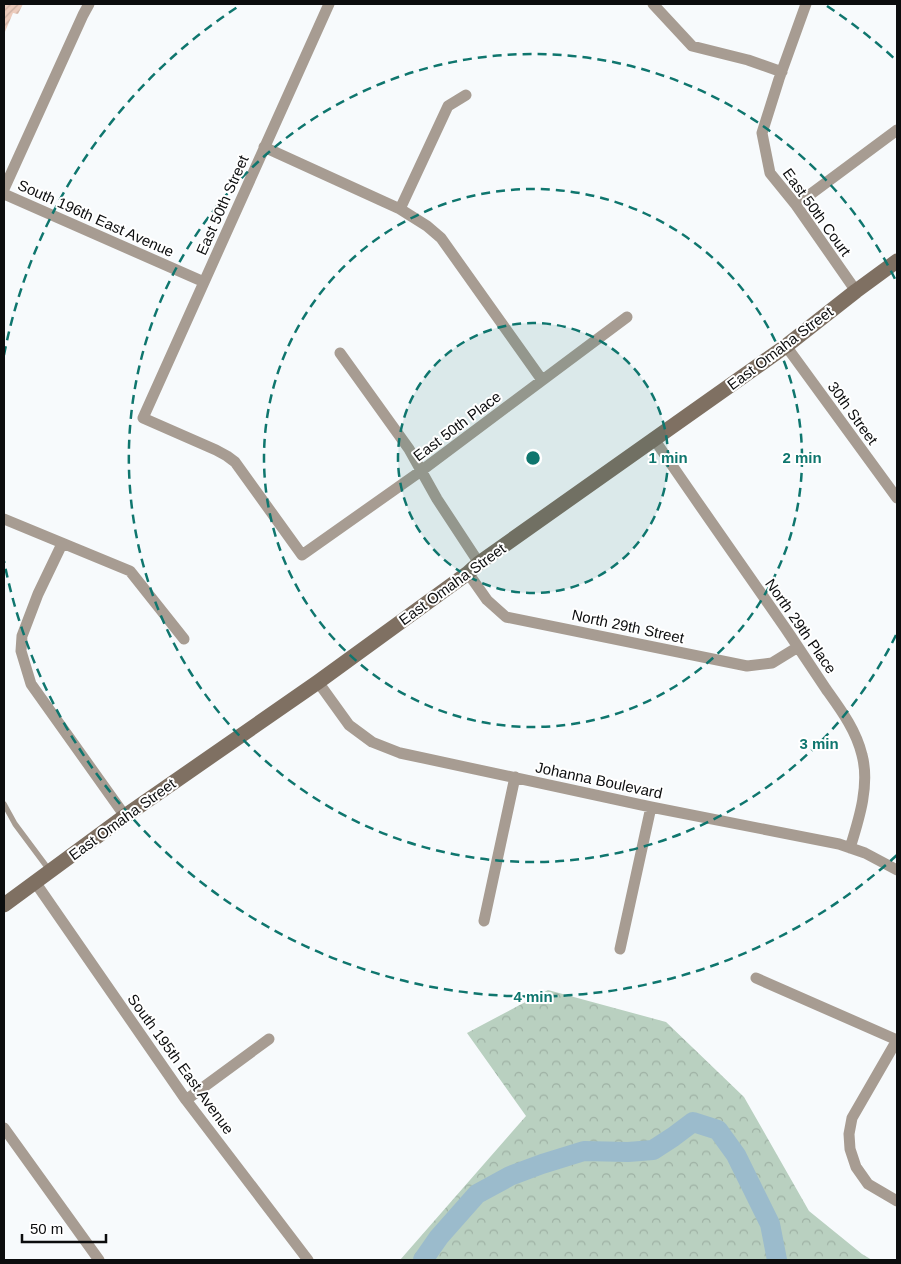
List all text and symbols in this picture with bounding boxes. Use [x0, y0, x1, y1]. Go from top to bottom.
street label: East 50th Street [192, 152, 252, 258]
street label: East 50th Court [779, 165, 855, 260]
street label: South 196th East Avenue [15, 176, 177, 260]
street label: East Omaha Street [724, 302, 837, 393]
street label: 30th Street [825, 378, 882, 448]
street label: East 50th Place [410, 388, 504, 464]
centre of rings [524, 449, 542, 467]
text: 1 min [648, 449, 688, 466]
text: 2 min [782, 449, 822, 466]
street label: East Omaha Street [395, 539, 509, 628]
street label: North 29th Place [762, 575, 840, 677]
street label: North 29th Street [570, 606, 686, 646]
text: 3 min [799, 735, 839, 752]
street label: Johanna Boulevard [534, 758, 664, 802]
street label: East Omaha Street [65, 774, 179, 863]
text: 4 min [513, 988, 553, 1005]
street label: South 195th East Avenue [124, 991, 238, 1137]
scale bar [22, 1212, 106, 1244]
text: 50 m [30, 1220, 63, 1237]

